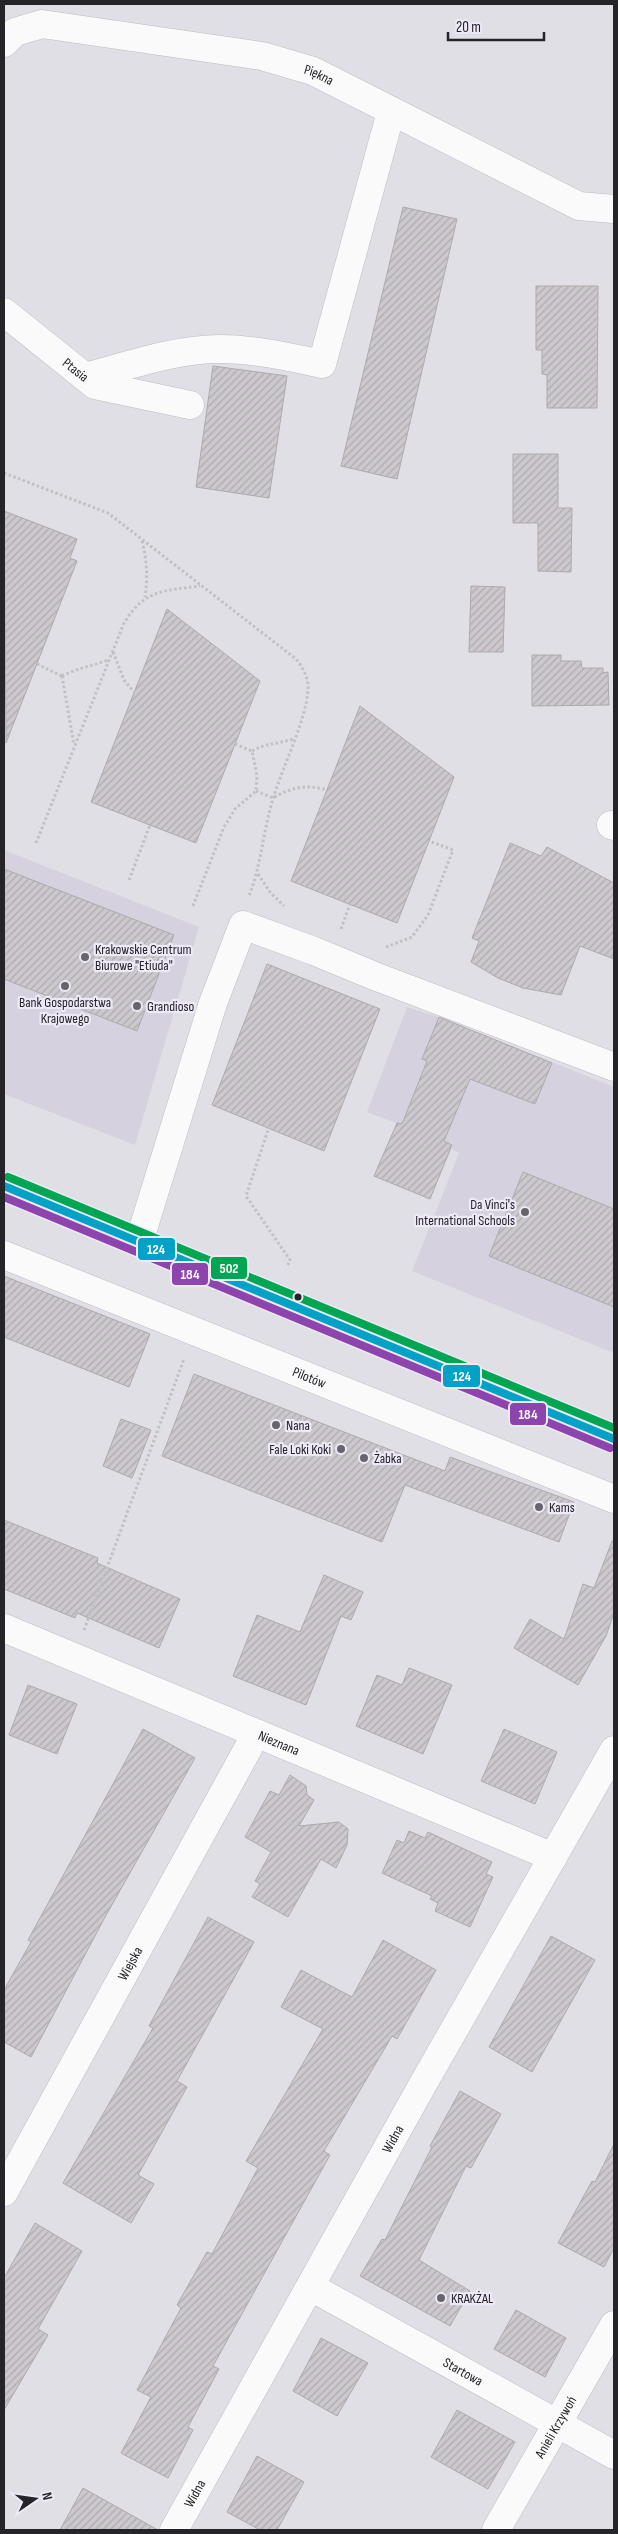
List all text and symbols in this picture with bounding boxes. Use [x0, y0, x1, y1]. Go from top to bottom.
scale bar [448, 10, 544, 42]
text: 20 m [456, 18, 481, 37]
street label: Piękna [302, 61, 336, 89]
street label: Ptasia [59, 354, 92, 386]
place label: Krakowskie Centrum Biurowe "Etiuda" [95, 941, 192, 974]
marker: Krakowskie Centrum Biurowe "Etiuda" [79, 951, 91, 963]
marker: Bank Gospodarstwa Krajowego [59, 980, 71, 992]
place label: Bank Gospodarstwa Krajowego [19, 994, 111, 1027]
place label: Grandioso [147, 998, 194, 1015]
marker: Grandioso [131, 1000, 143, 1012]
place label: Da Vinci's International Schools [415, 1196, 515, 1229]
marker: Da Vinci's International Schools [519, 1206, 531, 1218]
line badge: 124 [137, 1237, 176, 1261]
text: 124 [147, 1241, 166, 1258]
line badge: 502 [210, 1256, 248, 1280]
text: 502 [220, 1260, 238, 1277]
line badge: 184 [171, 1262, 209, 1286]
text: 184 [181, 1266, 200, 1283]
unlabelled marker [293, 1292, 303, 1302]
street label: Pilotów [290, 1363, 329, 1392]
line badge: 124 [442, 1364, 481, 1388]
text: 124 [453, 1368, 472, 1385]
line badge: 184 [509, 1402, 547, 1426]
text: 184 [519, 1406, 538, 1423]
place label: Nana [286, 1417, 310, 1434]
marker: Nana [270, 1419, 282, 1431]
place label: Fale Loki Koki [269, 1441, 331, 1458]
marker: Fale Loki Koki [335, 1443, 347, 1455]
place label: Żabka [374, 1450, 402, 1467]
marker: Żabka [358, 1452, 370, 1464]
place label: Kams [549, 1499, 575, 1516]
marker: Kams [533, 1501, 545, 1513]
street label: Nieznana [256, 1727, 302, 1759]
street label: Wiejska [114, 1944, 146, 1983]
street label: Widna [378, 2122, 407, 2156]
place label: KRAKŻAL [451, 2290, 493, 2307]
marker: KRAKŻAL [435, 2292, 447, 2304]
street label: Startowa [440, 2354, 486, 2390]
street label: Anieli Krzywoń [531, 2393, 580, 2462]
north arrow [10, 2474, 60, 2524]
street label: Widna [180, 2477, 209, 2510]
text: N [38, 2491, 56, 2502]

